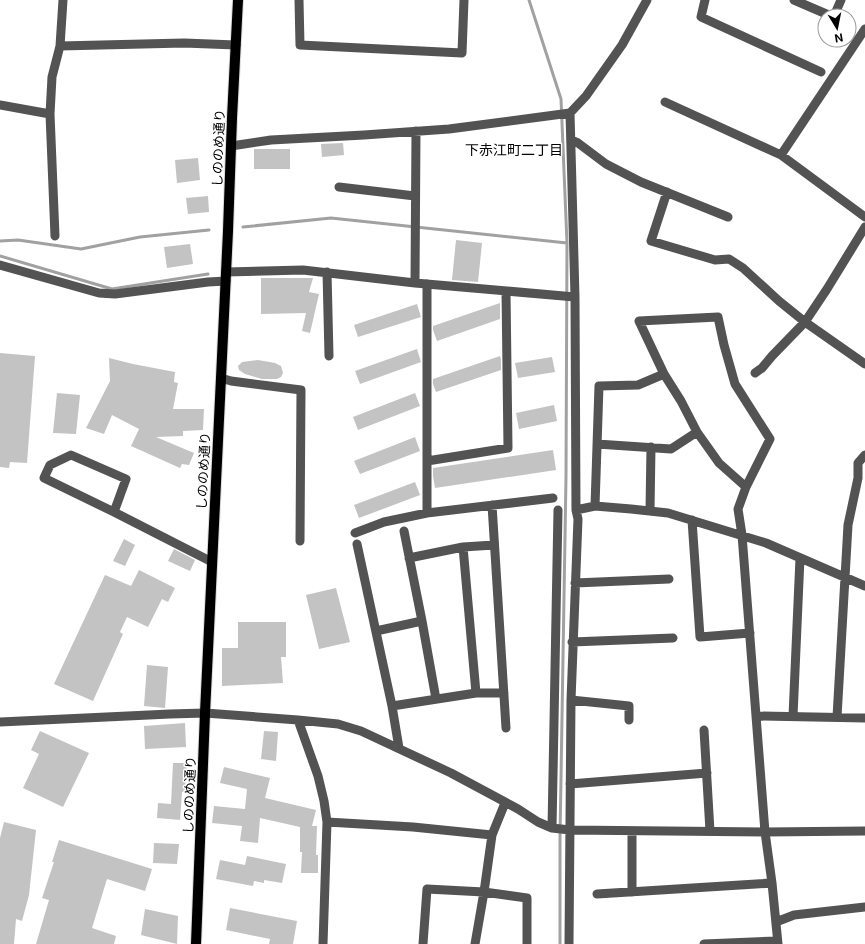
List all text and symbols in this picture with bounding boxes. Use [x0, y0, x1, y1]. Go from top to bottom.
north arrow [817, 8, 857, 48]
text: N [833, 30, 844, 45]
street label: しののめ通り [209, 109, 227, 187]
district label: 下赤江町二丁目 [465, 141, 563, 158]
street label: しののめ通り [193, 432, 213, 510]
street label: しののめ通り [180, 756, 198, 834]

